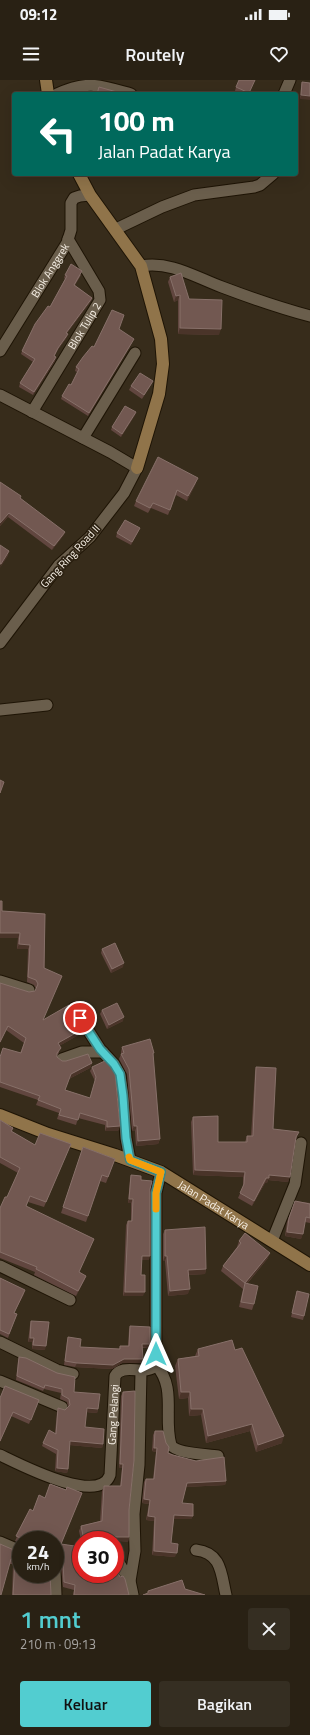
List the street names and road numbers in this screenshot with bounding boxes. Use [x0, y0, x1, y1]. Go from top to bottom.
street label: Blok Anggrek [27, 239, 73, 300]
street label: Blok Tulip 2 [64, 299, 105, 352]
street label: Gang Ring Road II [36, 521, 104, 591]
street label: Jalan Padat Karya [175, 1177, 253, 1233]
street label: Gang Pelangi [104, 1384, 123, 1445]

